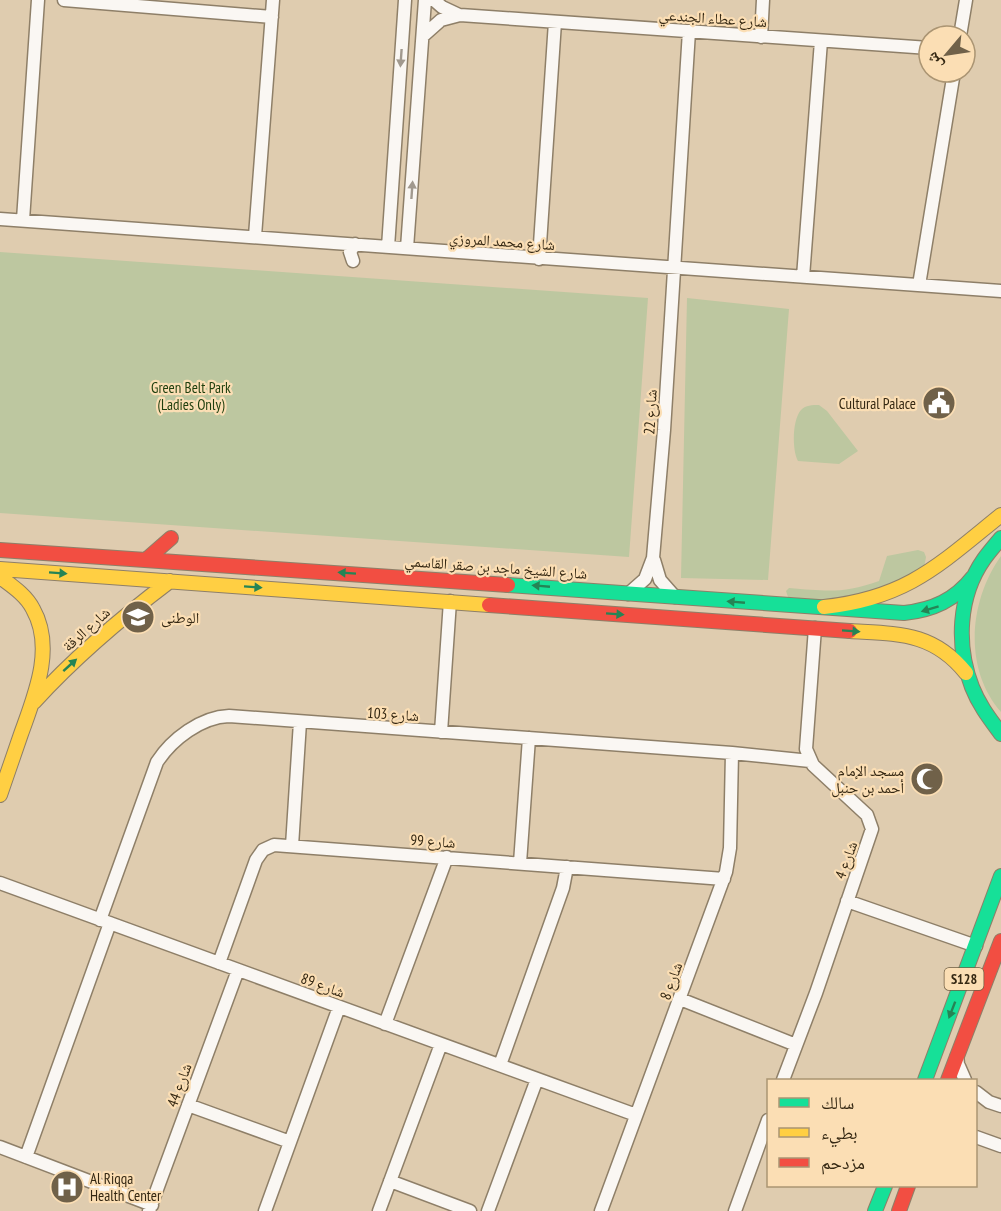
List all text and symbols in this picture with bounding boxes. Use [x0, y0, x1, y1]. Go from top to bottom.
street label: شارع عطاء الجندعي [658, 5, 768, 34]
north arrow [917, 24, 977, 84]
one-way arrow [396, 49, 405, 68]
text: ش [921, 49, 947, 74]
one-way arrow [407, 181, 416, 200]
street label: شارع محمد المروزي [448, 228, 556, 257]
park label: Green Belt Park (Ladies Only) [151, 378, 231, 414]
public building icon: Cultural Palace [921, 385, 957, 421]
street label: شارع 22 [639, 389, 662, 435]
place label: Cultural Palace [839, 394, 916, 413]
street label: شارع الشيخ ماجد بن صقر القاسمي [404, 551, 588, 586]
one-way arrow [49, 568, 68, 578]
one-way arrow [337, 568, 356, 577]
one-way arrow [532, 581, 551, 591]
one-way arrow [243, 583, 262, 592]
one-way arrow [726, 597, 745, 607]
school or university icon: الوطنی [120, 599, 156, 635]
street label: شارع الرقة [58, 603, 115, 656]
one-way arrow [921, 604, 939, 614]
place label: الوطنی [161, 608, 199, 628]
one-way arrow [605, 609, 624, 618]
one-way arrow [842, 626, 861, 636]
one-way arrow [62, 659, 77, 672]
street label: شارع 103 [366, 703, 420, 726]
place label: مسجد الإمام أحمد بن حنبل [831, 761, 904, 798]
mosque icon: مسجد الإمام أحمد بن حنبل [909, 761, 945, 797]
street label: شارع 99 [410, 830, 456, 853]
street label: شارع 4 [830, 839, 862, 882]
street label: شارع 8 [655, 960, 687, 1003]
street label: شارع 89 [298, 968, 348, 1003]
road number: S128 [944, 968, 984, 990]
one-way arrow [947, 1001, 956, 1019]
street label: شارع 44 [162, 1060, 197, 1110]
legend [767, 1079, 977, 1187]
text: سالك [821, 1091, 854, 1114]
text: بطيء [821, 1121, 858, 1148]
text: مزدحم [821, 1151, 865, 1175]
hospital icon: Al Riqqa Health Center [49, 1169, 85, 1205]
place label: Al Riqqa Health Center [90, 1169, 162, 1205]

